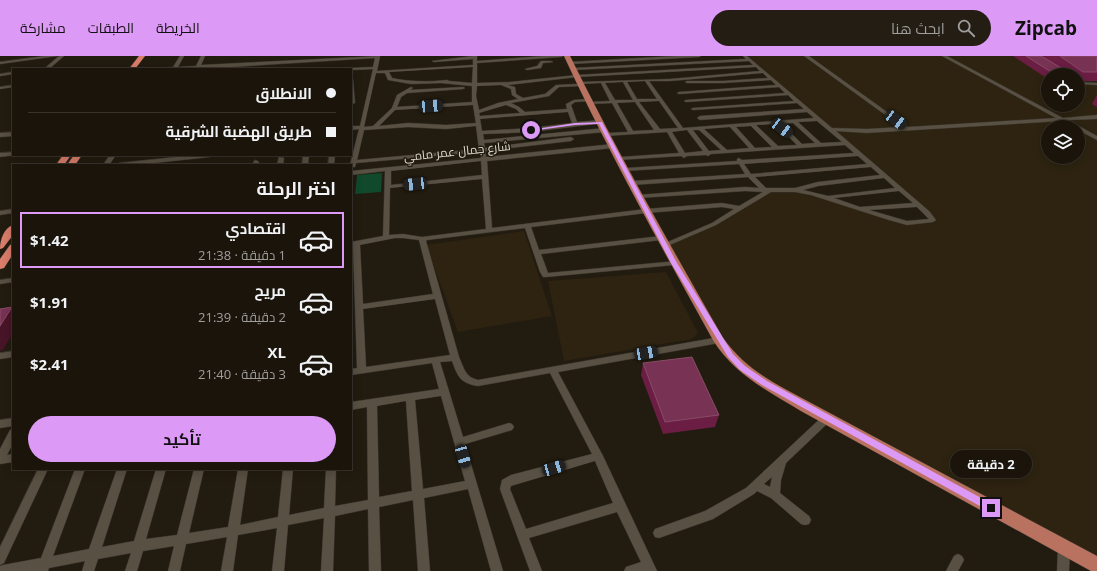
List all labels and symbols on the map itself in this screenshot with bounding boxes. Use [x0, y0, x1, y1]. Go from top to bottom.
car [419, 99, 443, 113]
car [883, 108, 909, 132]
car [769, 116, 795, 140]
route start [522, 121, 540, 139]
street label: شارع جمال عمر مامي [403, 137, 512, 167]
car [402, 177, 428, 191]
car [633, 345, 659, 361]
car [454, 443, 472, 469]
callout: 2 دقيقة [950, 450, 1032, 478]
car [541, 459, 567, 477]
route end [982, 499, 1000, 517]

